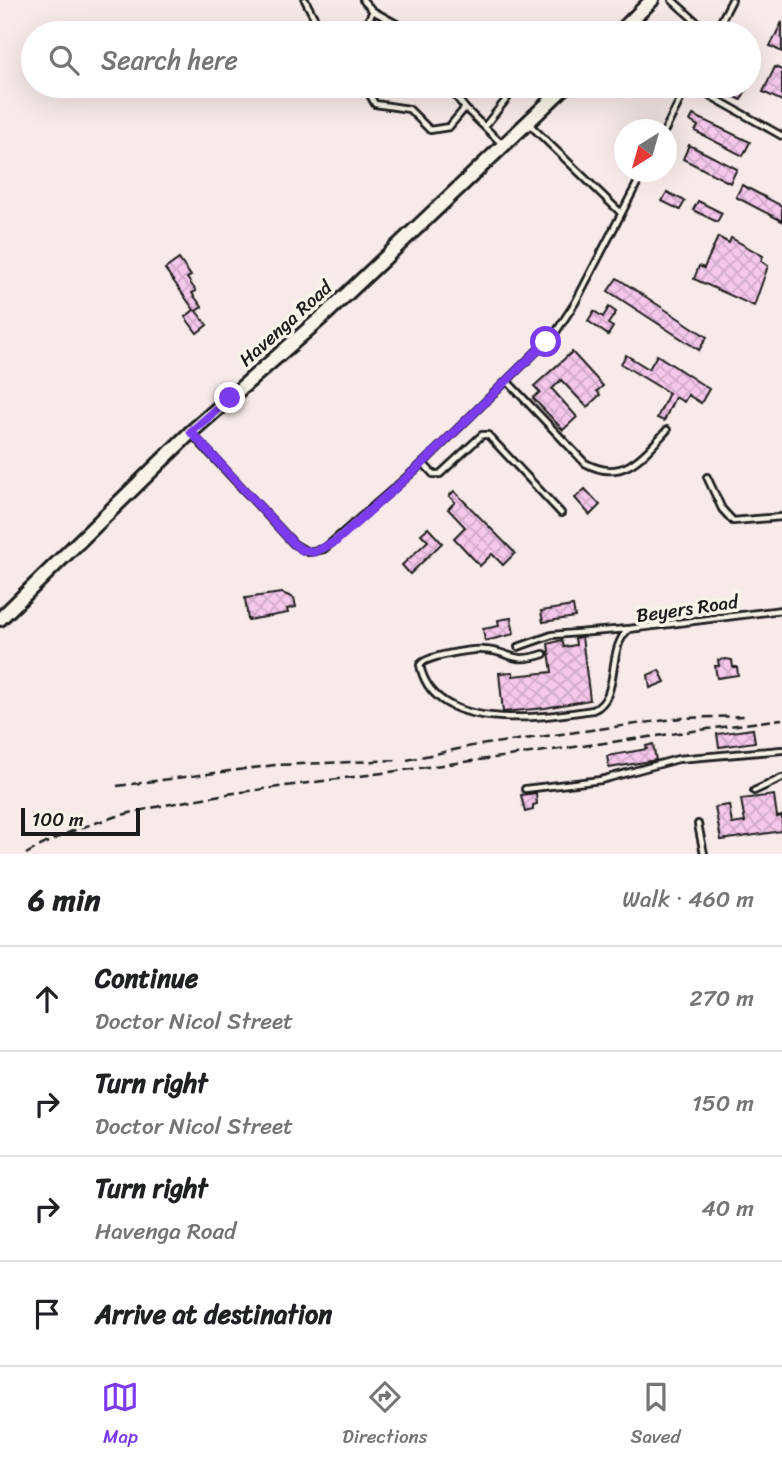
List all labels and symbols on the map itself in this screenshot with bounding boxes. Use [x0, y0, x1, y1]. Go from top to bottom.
north arrow [614, 119, 677, 182]
street label: Havenga Road [231, 271, 341, 375]
route start [530, 326, 561, 357]
route end [214, 382, 245, 413]
street label: Beyers Road [634, 585, 742, 632]
scale bar [21, 805, 140, 837]

